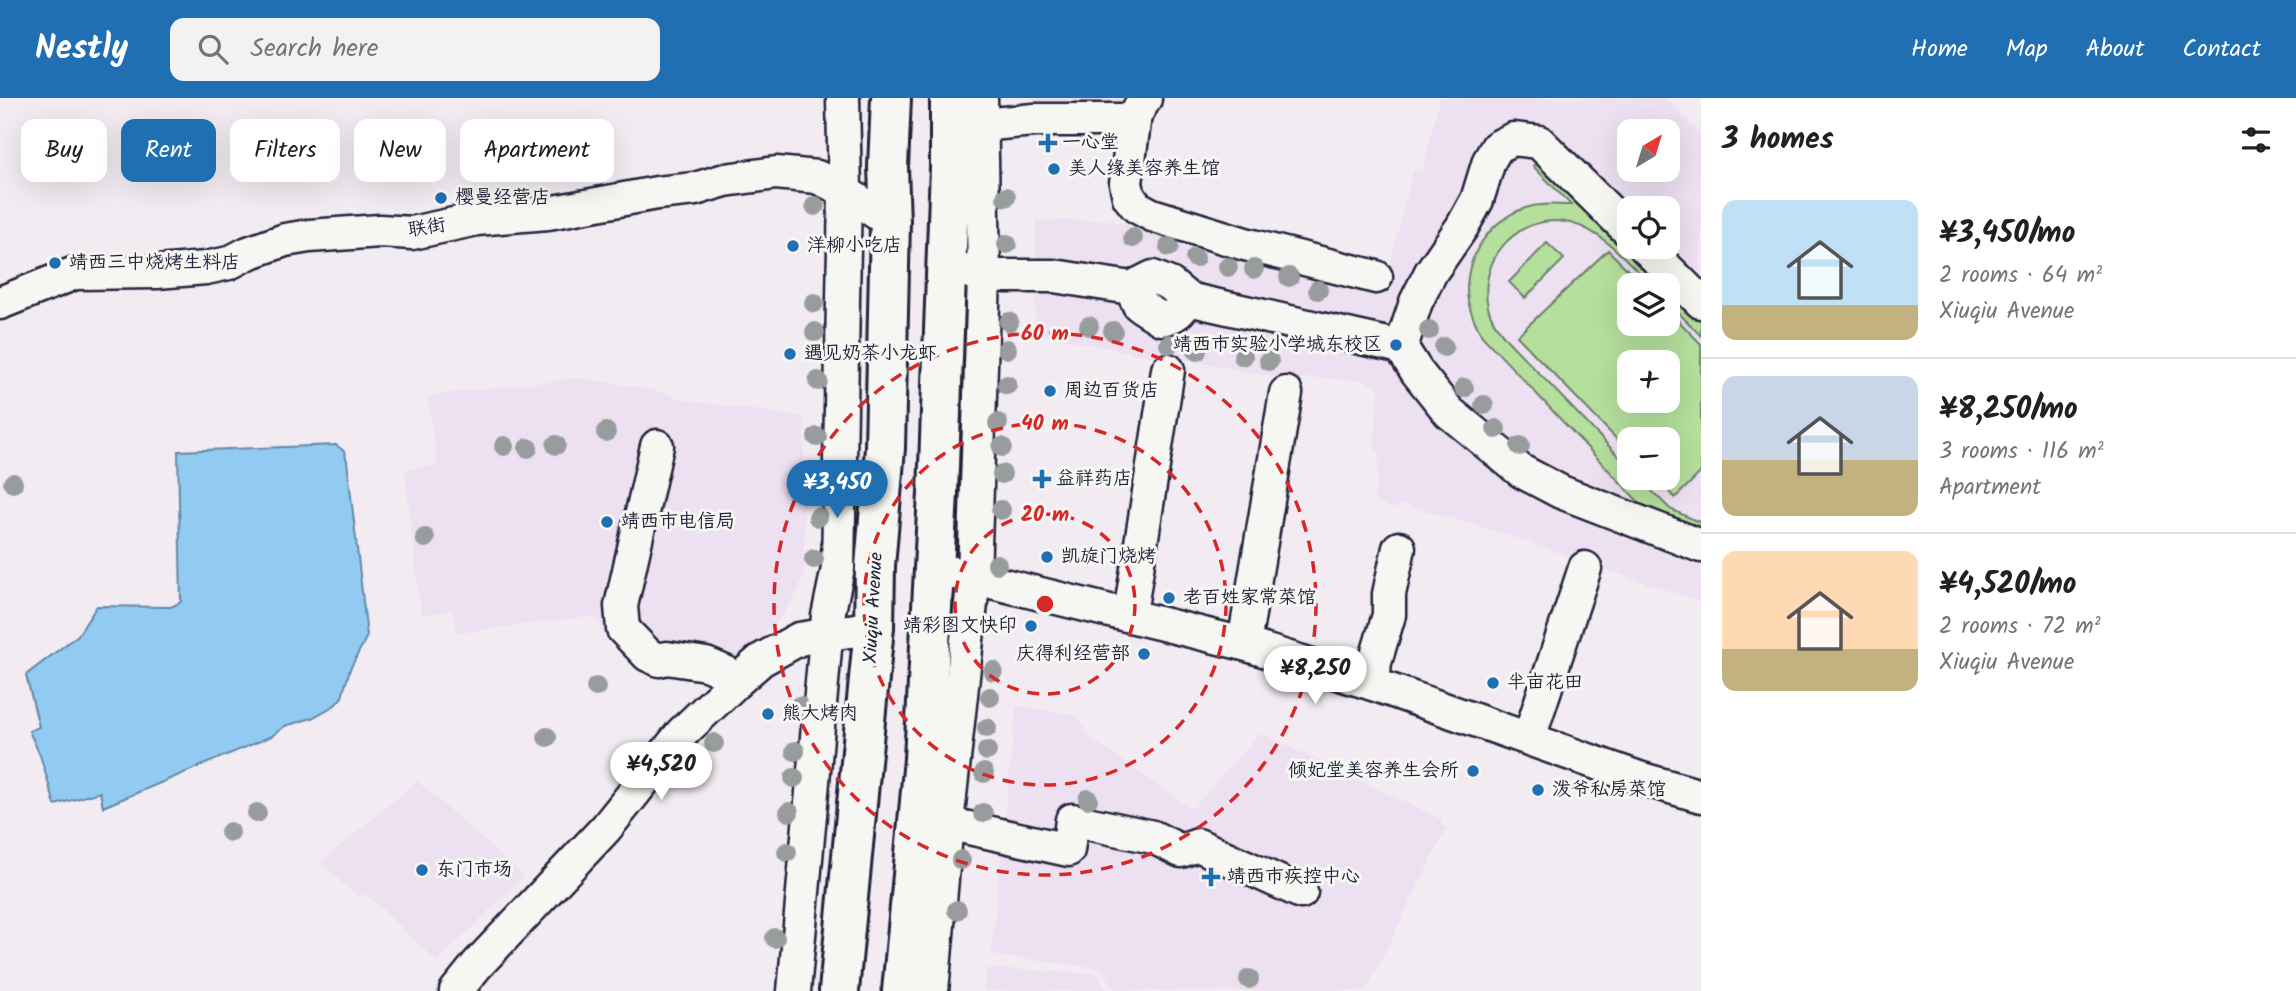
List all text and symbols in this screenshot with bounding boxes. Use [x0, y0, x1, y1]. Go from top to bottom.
search box [170, 18, 660, 81]
text: Nestly [35, 23, 128, 76]
text: Search here [250, 28, 378, 70]
icon: search [194, 30, 232, 68]
text: Home [1911, 30, 1968, 69]
text: Map [2006, 30, 2048, 69]
text: About [2086, 30, 2144, 69]
text: Contact [2182, 30, 2261, 69]
text: 3 homes [1722, 116, 1834, 164]
chip: Buy [21, 119, 107, 182]
chip: Rent [121, 119, 216, 182]
chip: Filters [230, 119, 340, 182]
chip: New [354, 119, 446, 182]
chip: Apartment [460, 119, 614, 182]
north arrow [1617, 119, 1680, 182]
map controls [1617, 119, 1680, 490]
icon: filters [2237, 121, 2275, 159]
place label: 一心堂 [1062, 128, 1119, 158]
marker: 一心堂 [1040, 135, 1056, 151]
place label: 美人缘美容养生馆 [1068, 154, 1220, 184]
marker: 美人缘美容养生馆 [1046, 161, 1062, 177]
place label: 樱曼经营店 [455, 183, 550, 213]
marker: 樱曼经营店 [433, 190, 449, 206]
button: locate [1617, 196, 1680, 259]
street label: 联街 [406, 210, 448, 246]
text: ¥3,450/mo [1939, 210, 2075, 258]
icon: home [1778, 228, 1862, 312]
place label: 洋柳小吃店 [807, 231, 902, 261]
marker: 洋柳小吃店 [785, 238, 801, 254]
place label: 靖西三中烧烤生料店 [69, 248, 240, 278]
marker: 靖西三中烧烤生料店 [47, 255, 63, 271]
text: 2 rooms · 64 m² [1939, 258, 2102, 294]
button: layers [1617, 273, 1680, 336]
text: Xiuqiu Avenue [1939, 294, 2074, 330]
text: 60 m [1021, 318, 1069, 351]
place label: 靖西市实验小学城东校区 [1173, 330, 1382, 360]
marker: 靖西市实验小学城东校区 [1388, 337, 1404, 353]
place label: 遇见奶茶小龙虾 [804, 339, 937, 369]
marker: 遇见奶茶小龙虾 [782, 346, 798, 362]
button: + [1617, 350, 1680, 413]
place label: 周边百货店 [1064, 376, 1159, 406]
marker: 周边百货店 [1042, 383, 1058, 399]
text: ¥8,250/mo [1939, 386, 2078, 434]
icon: home [1778, 404, 1862, 488]
text: 40 m [1021, 408, 1069, 441]
button: − [1617, 427, 1680, 490]
text: 3 rooms · 116 m² [1939, 434, 2104, 470]
pin: ¥3,450 [780, 460, 894, 520]
place label: 益祥药店 [1056, 464, 1132, 494]
text: ¥3,450 [803, 465, 871, 501]
text: Apartment [1939, 470, 2041, 506]
marker: 益祥药店 [1034, 471, 1050, 487]
text: 20 m [1021, 499, 1069, 532]
place label: 靖西市电信局 [621, 507, 735, 537]
marker: 靖西市电信局 [599, 514, 615, 530]
place label: 凯旋门烧烤 [1061, 542, 1156, 572]
marker: 凯旋门烧烤 [1039, 549, 1055, 565]
street label: Xiuqiu Avenue [856, 551, 892, 665]
text: ¥4,520/mo [1939, 561, 2076, 609]
icon: home [1778, 579, 1862, 663]
place label: 老百姓家常菜馆 [1183, 583, 1316, 613]
marker: 老百姓家常菜馆 [1161, 590, 1177, 606]
centre of rings [1033, 592, 1057, 616]
text: 2 rooms · 72 m² [1939, 609, 2101, 645]
place label: 靖彩图文快印 [903, 611, 1017, 641]
marker: 靖彩图文快印 [1023, 618, 1039, 634]
place label: 庆得利经营部 [1016, 639, 1130, 669]
text: Xiuqiu Avenue [1939, 645, 2074, 681]
marker: 庆得利经营部 [1136, 646, 1152, 662]
pin: ¥8,250 [1258, 646, 1372, 706]
text: ¥8,250 [1280, 651, 1350, 687]
place label: 半亩花田 [1507, 668, 1583, 698]
marker: 半亩花田 [1485, 675, 1501, 691]
place label: 熊大烤肉 [782, 699, 858, 729]
marker: 熊大烤肉 [760, 706, 776, 722]
pin: ¥4,520 [604, 742, 718, 802]
text: ¥4,520 [626, 747, 696, 783]
place label: 倾妃堂美容养生会所 [1288, 756, 1459, 786]
marker: 倾妃堂美容养生会所 [1465, 763, 1481, 779]
place label: 泼爷私房菜馆 [1552, 775, 1666, 805]
marker: 泼爷私房菜馆 [1530, 782, 1546, 798]
place label: 东门市场 [436, 855, 512, 885]
marker: 东门市场 [414, 862, 430, 878]
place label: 靖西市疾控中心 [1227, 862, 1360, 892]
marker: 靖西市疾控中心 [1201, 867, 1221, 887]

